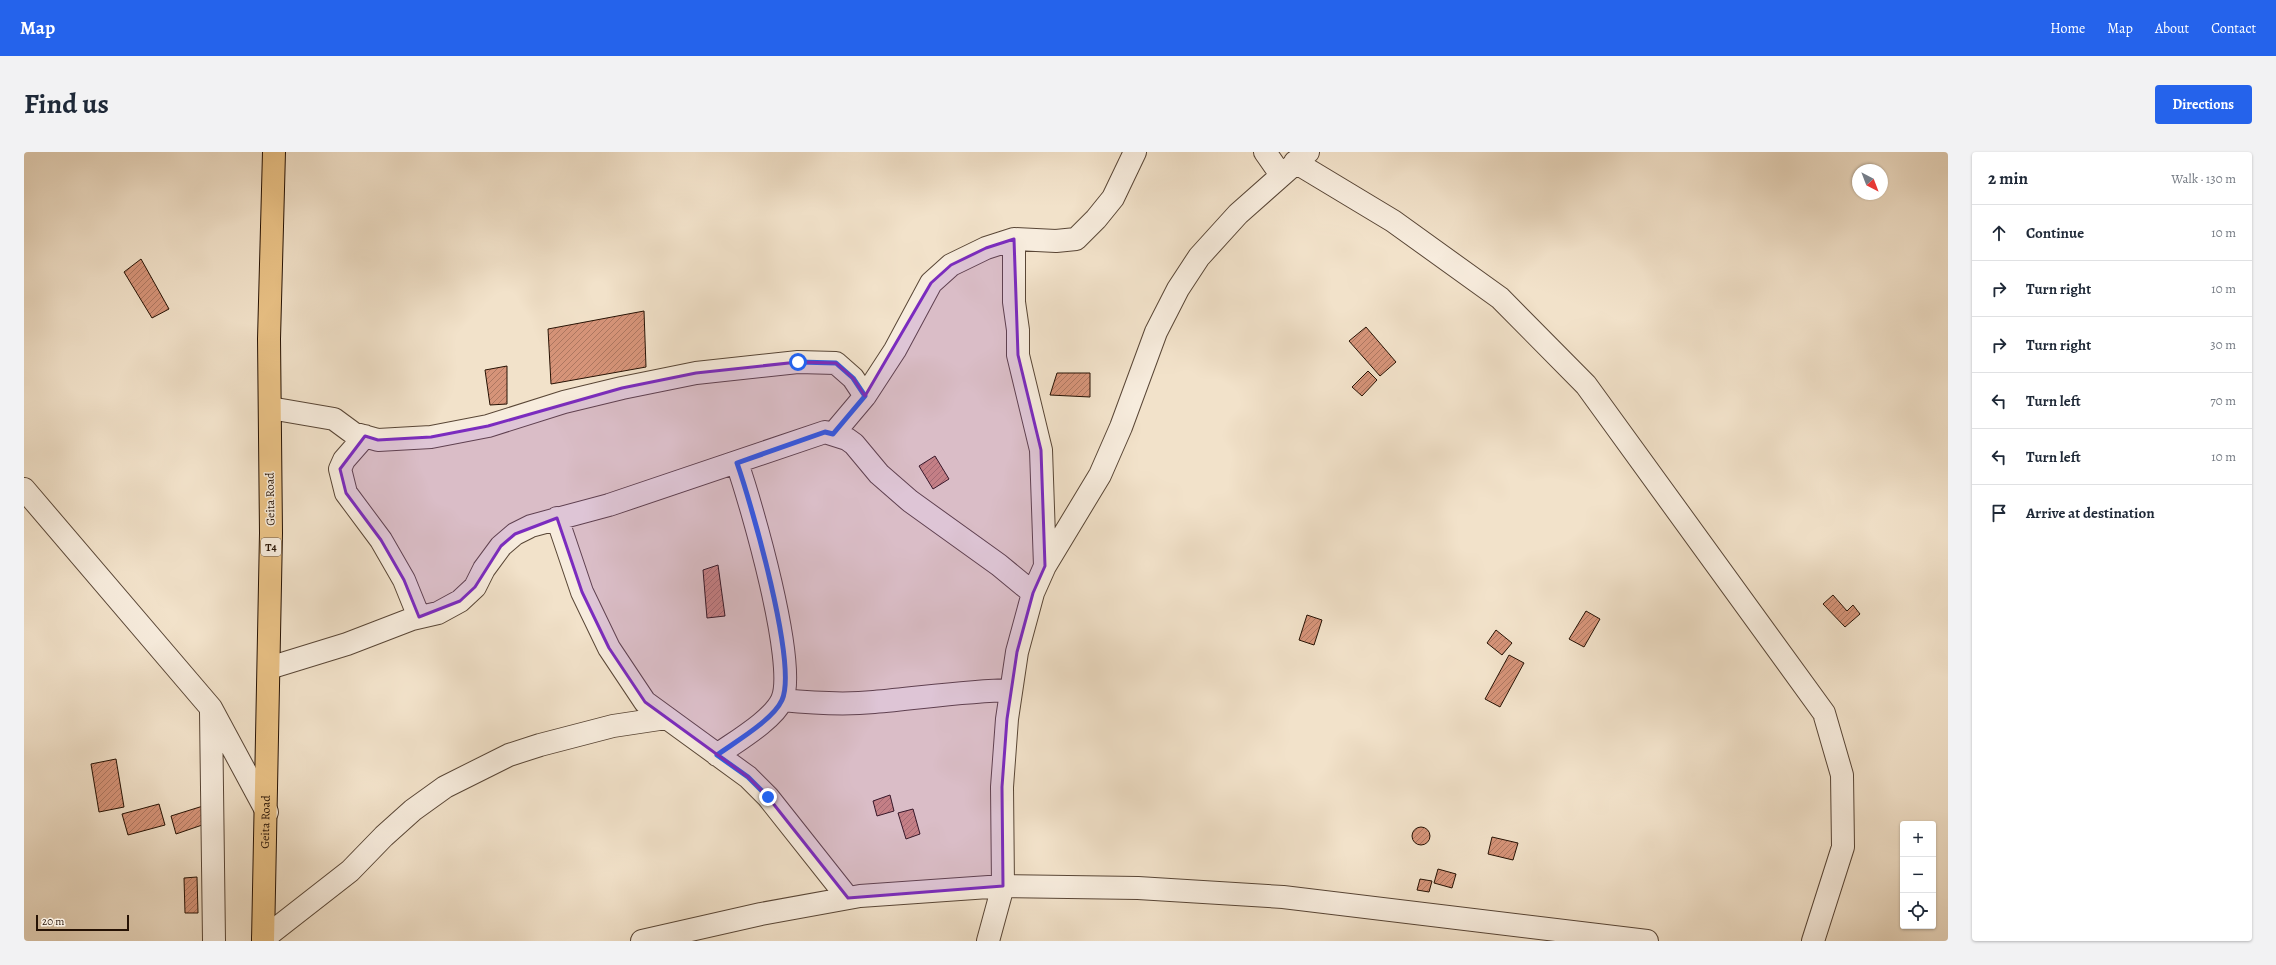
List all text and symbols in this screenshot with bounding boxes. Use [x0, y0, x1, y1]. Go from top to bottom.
text: Map [20, 15, 55, 41]
text: Home [2050, 19, 2085, 38]
text: Map [2107, 19, 2133, 38]
text: About [2155, 19, 2189, 38]
text: Contact [2211, 19, 2256, 38]
text: Find us [24, 85, 109, 123]
button: Directions [2155, 85, 2252, 124]
north arrow [1852, 164, 1888, 200]
text: 2 min [1988, 167, 2028, 190]
text: Walk · 130 m [2171, 170, 2236, 187]
icon: ahead [1988, 222, 2010, 244]
text: Continue [2026, 223, 2084, 243]
text: 10 m [2211, 224, 2236, 241]
icon: right [1988, 278, 2010, 300]
text: Turn right [2026, 279, 2091, 299]
text: 10 m [2211, 280, 2236, 297]
icon: right [1988, 334, 2010, 356]
text: Turn right [2026, 335, 2091, 355]
text: 30 m [2210, 336, 2236, 353]
route start [789, 353, 807, 371]
icon: left [1988, 390, 2010, 412]
text: Turn left [2026, 391, 2081, 411]
text: 70 m [2210, 392, 2236, 409]
icon: left [1988, 446, 2010, 468]
text: Turn left [2026, 447, 2081, 467]
text: 10 m [2211, 448, 2236, 465]
street label: Geita Road [262, 472, 278, 526]
icon: arrive [1988, 502, 2010, 524]
text: Arrive at destination [2026, 503, 2155, 523]
road number: T4 [261, 538, 281, 556]
route end [759, 788, 777, 806]
street label: Geita Road [257, 795, 274, 849]
map controls [1900, 821, 1936, 929]
button: + [1900, 821, 1936, 857]
button: − [1900, 857, 1936, 893]
button: locate [1900, 893, 1936, 929]
scale bar [36, 913, 129, 932]
text: 20 m [42, 914, 64, 929]

